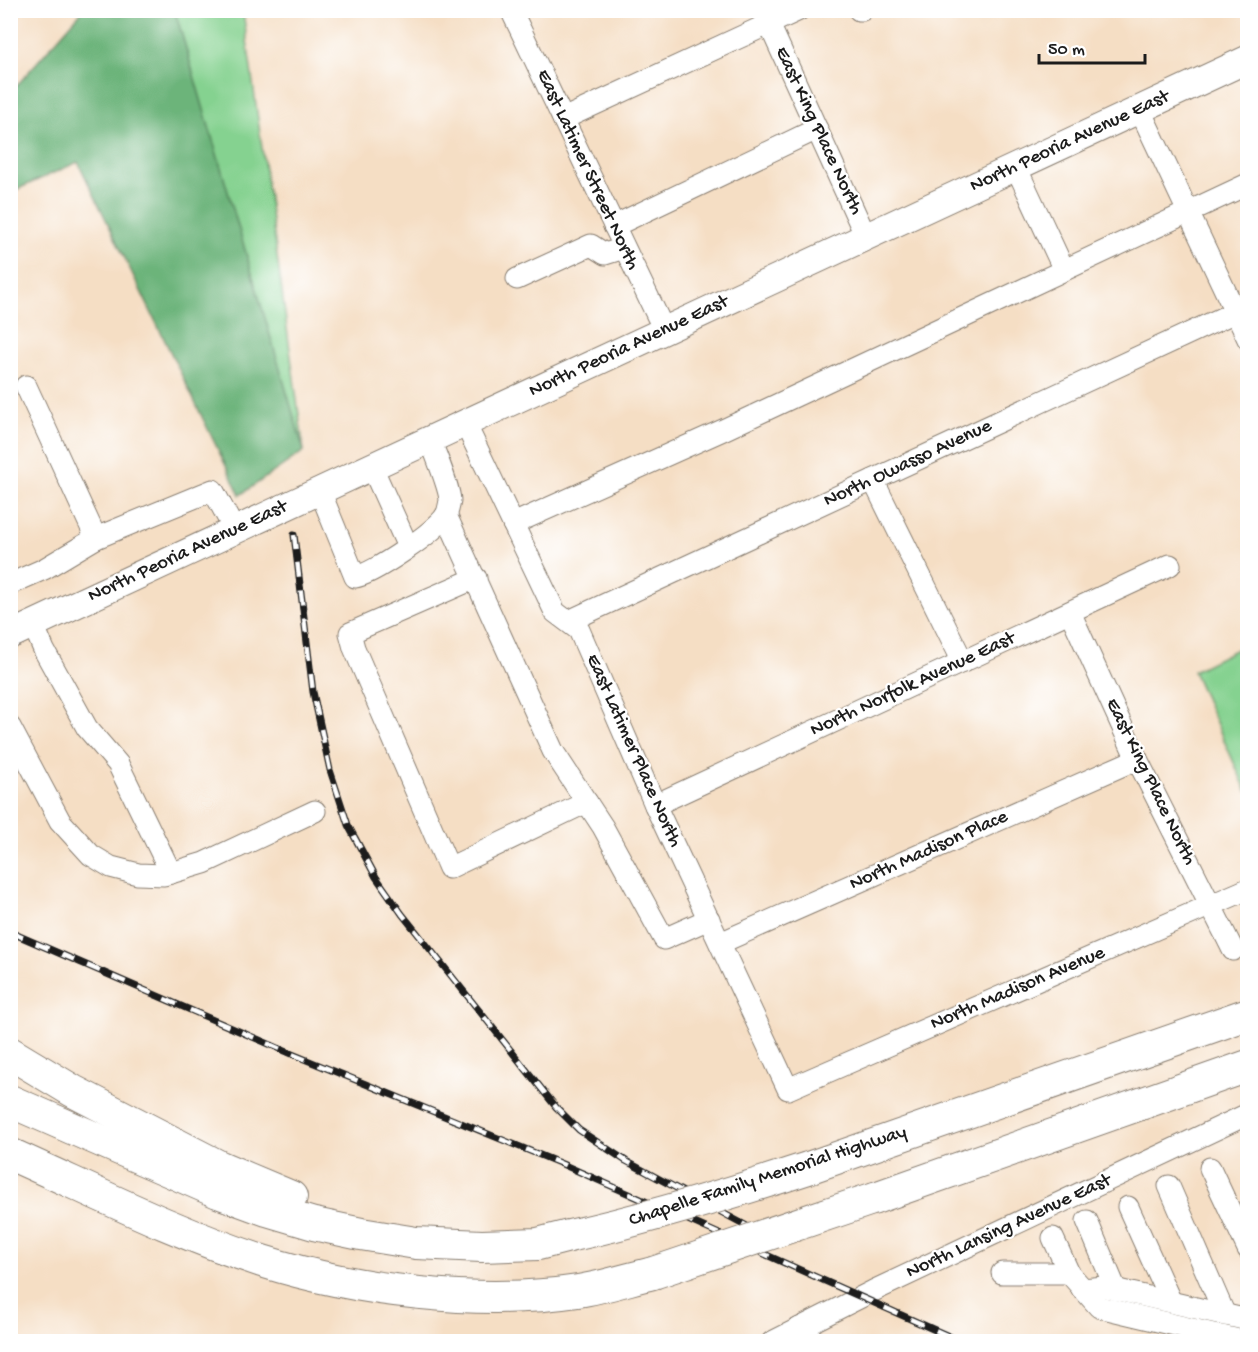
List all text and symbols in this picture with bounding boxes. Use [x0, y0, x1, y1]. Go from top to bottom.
scale bar [1039, 27, 1146, 65]
text: 50 m [1048, 40, 1085, 61]
street label: East King Place North [769, 43, 867, 219]
street label: East Latimer Street North [530, 66, 644, 274]
street label: North Peoria Avenue East [967, 85, 1175, 198]
street label: North Peoria Avenue East [526, 290, 734, 403]
street label: North Owasso Avenue [820, 415, 996, 513]
street label: North Peoria Avenue East [85, 495, 293, 608]
street label: North Norfolk Avenue East [807, 627, 1021, 743]
street label: East Latimer Place North [580, 651, 686, 851]
street label: East King Place North [1100, 695, 1200, 869]
street label: North Madison Place [846, 805, 1012, 896]
street label: North Madison Avenue [927, 942, 1109, 1036]
street label: Chapelle Family Memorial Highway [626, 1121, 910, 1233]
street label: North Lansing Avenue East [903, 1169, 1117, 1285]

